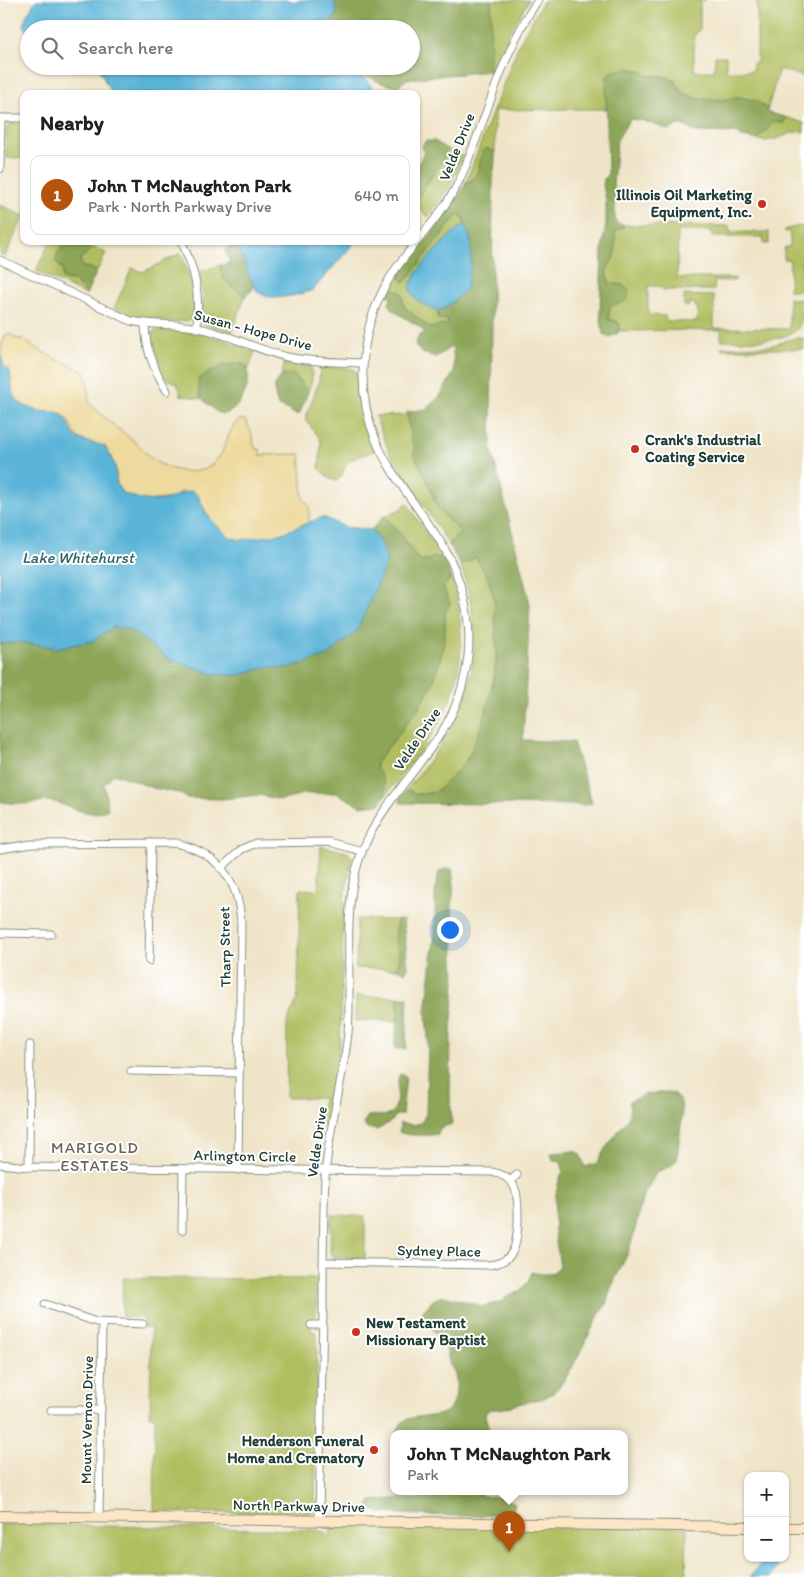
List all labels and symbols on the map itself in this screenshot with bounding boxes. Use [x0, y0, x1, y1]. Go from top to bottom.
street label: Velde Drive [435, 110, 479, 184]
place label: Illinois Oil Marketing Equipment, Inc. [616, 186, 752, 222]
marker: Illinois Oil Marketing Equipment, Inc. [756, 198, 768, 210]
street label: Susan - Hope Drive [192, 306, 314, 354]
place label: Crank's Industrial Coating Service [645, 431, 762, 467]
marker: Crank's Industrial Coating Service [629, 443, 641, 455]
water label: Lake Whitehurst [22, 548, 136, 567]
street label: Velde Drive [390, 704, 444, 774]
street label: Tharp Street [215, 906, 235, 988]
your location [437, 917, 463, 943]
street label: Velde Drive [303, 1105, 331, 1179]
district label: MARIGOLD ESTATES [51, 1138, 139, 1175]
street label: Arlington Circle [194, 1146, 296, 1166]
street label: Sydney Place [397, 1241, 481, 1261]
place label: New Testament Missionary Baptist [366, 1314, 486, 1350]
marker: New Testament Missionary Baptist [350, 1326, 362, 1338]
street label: Mount Vernon Drive [77, 1356, 97, 1484]
place label: Henderson Funeral Home and Crematory [227, 1432, 365, 1468]
marker: Henderson Funeral Home and Crematory [368, 1444, 380, 1456]
street label: North Parkway Drive [233, 1496, 365, 1516]
pin: 1 [493, 1511, 525, 1552]

